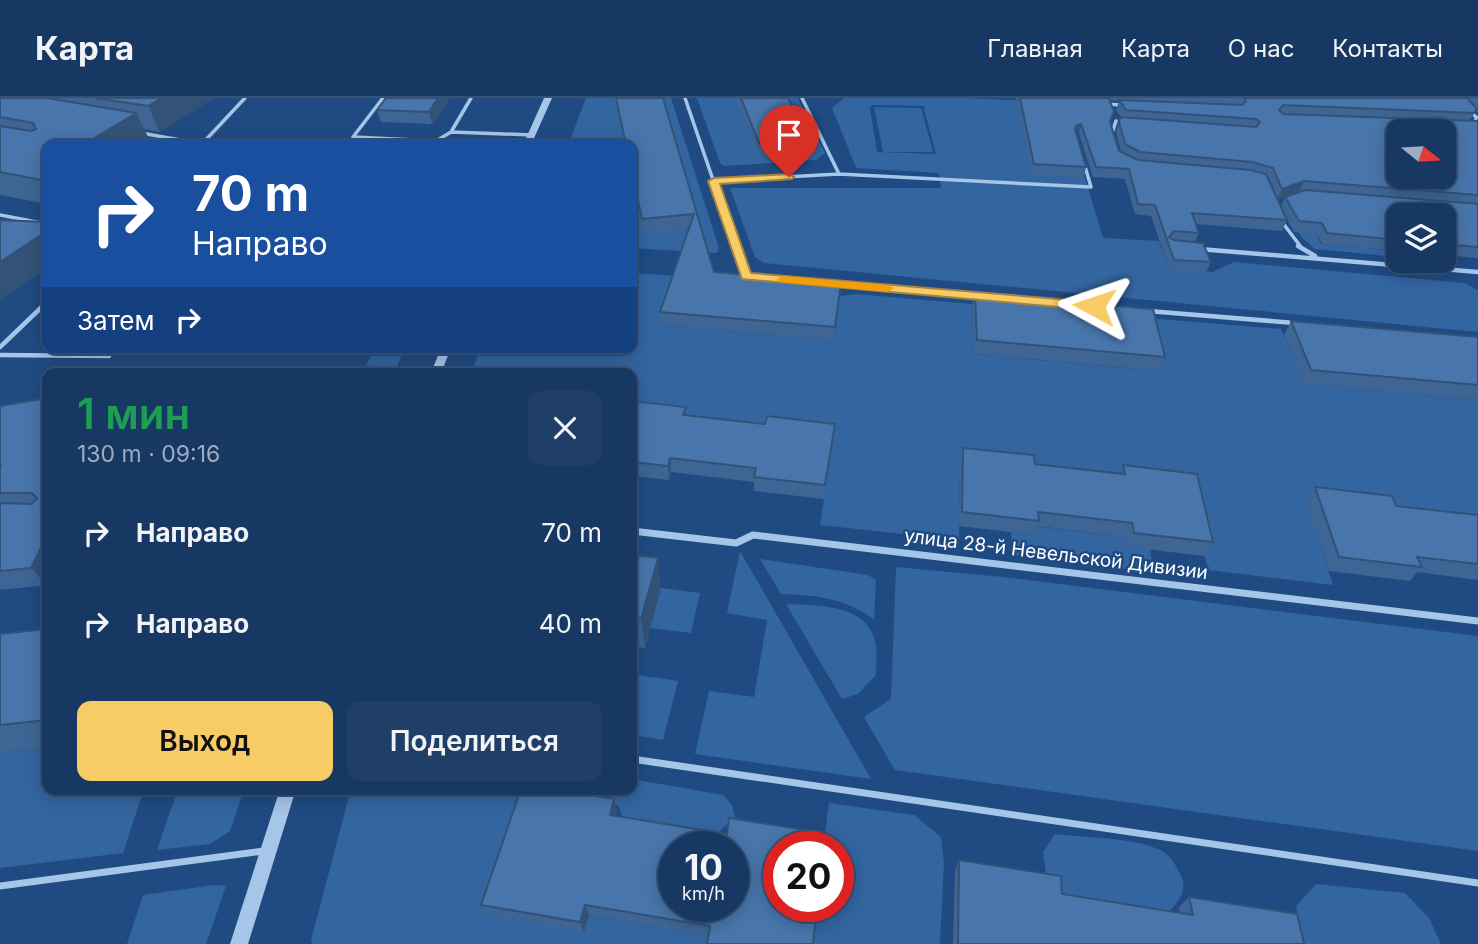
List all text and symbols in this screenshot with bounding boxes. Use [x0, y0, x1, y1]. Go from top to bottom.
text: Карта [35, 28, 134, 68]
text: Главная [987, 34, 1083, 63]
text: Карта [1121, 34, 1190, 63]
text: О нас [1228, 34, 1294, 63]
text: Контакты [1332, 34, 1443, 63]
pin [759, 105, 819, 177]
icon: arrive [770, 116, 808, 154]
north arrow [1386, 119, 1456, 189]
map controls [1386, 119, 1456, 273]
text: 70 m [192, 164, 309, 223]
icon: right [77, 168, 168, 259]
button: layers [1386, 203, 1456, 273]
text: Направо [192, 224, 328, 263]
position arrow [1057, 269, 1131, 343]
icon: right [169, 301, 207, 339]
text: Затем [77, 305, 155, 336]
text: 1 мин [77, 388, 190, 439]
button: close [528, 391, 602, 465]
text: 130 m · 09:16 [77, 440, 220, 468]
icon: right [77, 514, 115, 552]
text: Направо [136, 517, 249, 548]
text: 70 m [541, 517, 602, 548]
street label: улица 28-й Невельской Дивизии [903, 524, 1209, 584]
icon: right [77, 605, 115, 643]
text: Направо [136, 608, 249, 639]
text: 40 m [539, 608, 602, 639]
button: Выход [77, 701, 333, 781]
button: Поделиться [347, 701, 602, 781]
speed limit sign: 20 [763, 831, 854, 922]
text: 10 [684, 846, 723, 888]
text: km/h [682, 883, 725, 904]

